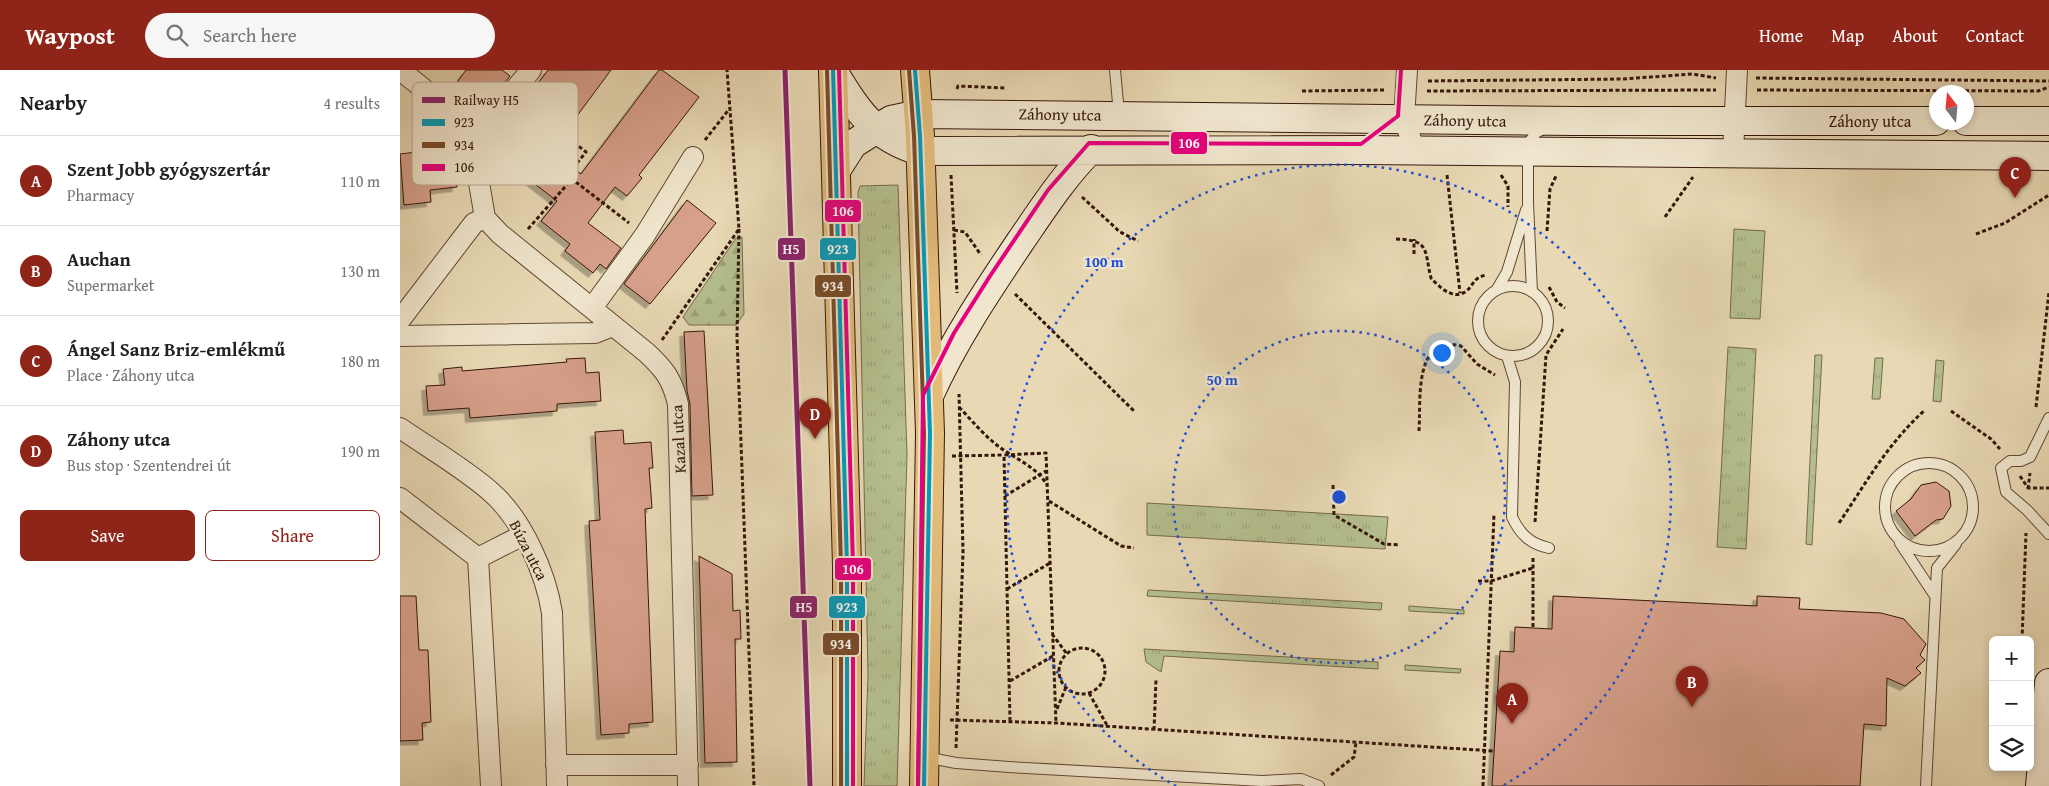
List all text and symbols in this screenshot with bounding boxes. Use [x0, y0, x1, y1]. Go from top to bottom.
search box [145, 13, 495, 58]
text: Waypost [25, 18, 115, 53]
icon: search [163, 21, 191, 49]
text: Search here [203, 21, 297, 49]
text: Home [1759, 22, 1803, 49]
text: Map [1831, 22, 1864, 49]
text: About [1892, 22, 1938, 49]
text: Contact [1966, 22, 2024, 49]
legend [412, 82, 578, 185]
north arrow [1929, 85, 1974, 130]
text: Nearby [20, 87, 87, 118]
text: Railway H5 [454, 90, 519, 110]
text: 4 results [323, 91, 380, 115]
street label: Záhony utca [1018, 101, 1102, 127]
street label: Záhony utca [1423, 107, 1507, 133]
street label: Záhony utca [1829, 109, 1912, 133]
text: 923 [454, 112, 474, 132]
line badge: 106 [1170, 131, 1208, 155]
text: 106 [1178, 133, 1200, 153]
text: 934 [454, 135, 474, 155]
text: Szent Jobb gyógyszertár [67, 155, 270, 183]
text: 106 [454, 157, 474, 177]
pin: C [1999, 157, 2031, 198]
text: A [31, 169, 41, 193]
text: 110 m [340, 169, 380, 193]
text: Pharmacy [67, 183, 134, 207]
line badge: 106 [824, 199, 862, 223]
text: 106 [832, 201, 854, 221]
line badge: H5 [777, 237, 806, 261]
line badge: 923 [819, 237, 857, 261]
text: H5 [783, 239, 799, 259]
text: 923 [827, 239, 849, 259]
text: Auchan [67, 245, 131, 273]
text: 100 m [1084, 251, 1124, 272]
text: B [31, 259, 41, 283]
text: 130 m [340, 259, 380, 283]
text: Supermarket [67, 273, 154, 297]
line badge: 934 [814, 274, 852, 298]
text: 934 [822, 276, 844, 296]
text: Ángel Sanz Briz-emlékmű [67, 335, 285, 363]
your location [1429, 340, 1455, 366]
text: C [31, 349, 41, 373]
text: 180 m [340, 349, 380, 373]
text: Place · Záhony utca [67, 363, 195, 387]
text: 50 m [1206, 369, 1238, 390]
pin: D [799, 398, 831, 439]
street label: Kazal utca [664, 404, 692, 474]
text: Záhony utca [67, 425, 170, 453]
text: D [31, 439, 41, 463]
text: 190 m [340, 439, 380, 463]
text: Bus stop · Szentendrei út [67, 453, 231, 477]
centre of rings [1330, 488, 1348, 506]
button: Save [20, 510, 195, 561]
button: Share [205, 510, 380, 561]
street label: Búza utca [504, 516, 555, 585]
line badge: 106 [834, 557, 872, 581]
text: 106 [842, 559, 864, 579]
line badge: H5 [789, 595, 818, 619]
line badge: 923 [828, 595, 866, 619]
text: H5 [796, 597, 812, 617]
text: 923 [836, 597, 858, 617]
line badge: 934 [822, 632, 860, 656]
text: 934 [830, 634, 852, 654]
map controls [1989, 636, 2034, 771]
button: + [1989, 636, 2034, 681]
pin: B [1676, 666, 1708, 707]
button: − [1989, 681, 2034, 726]
pin: A [1496, 683, 1528, 724]
button: layers [1989, 726, 2034, 771]

